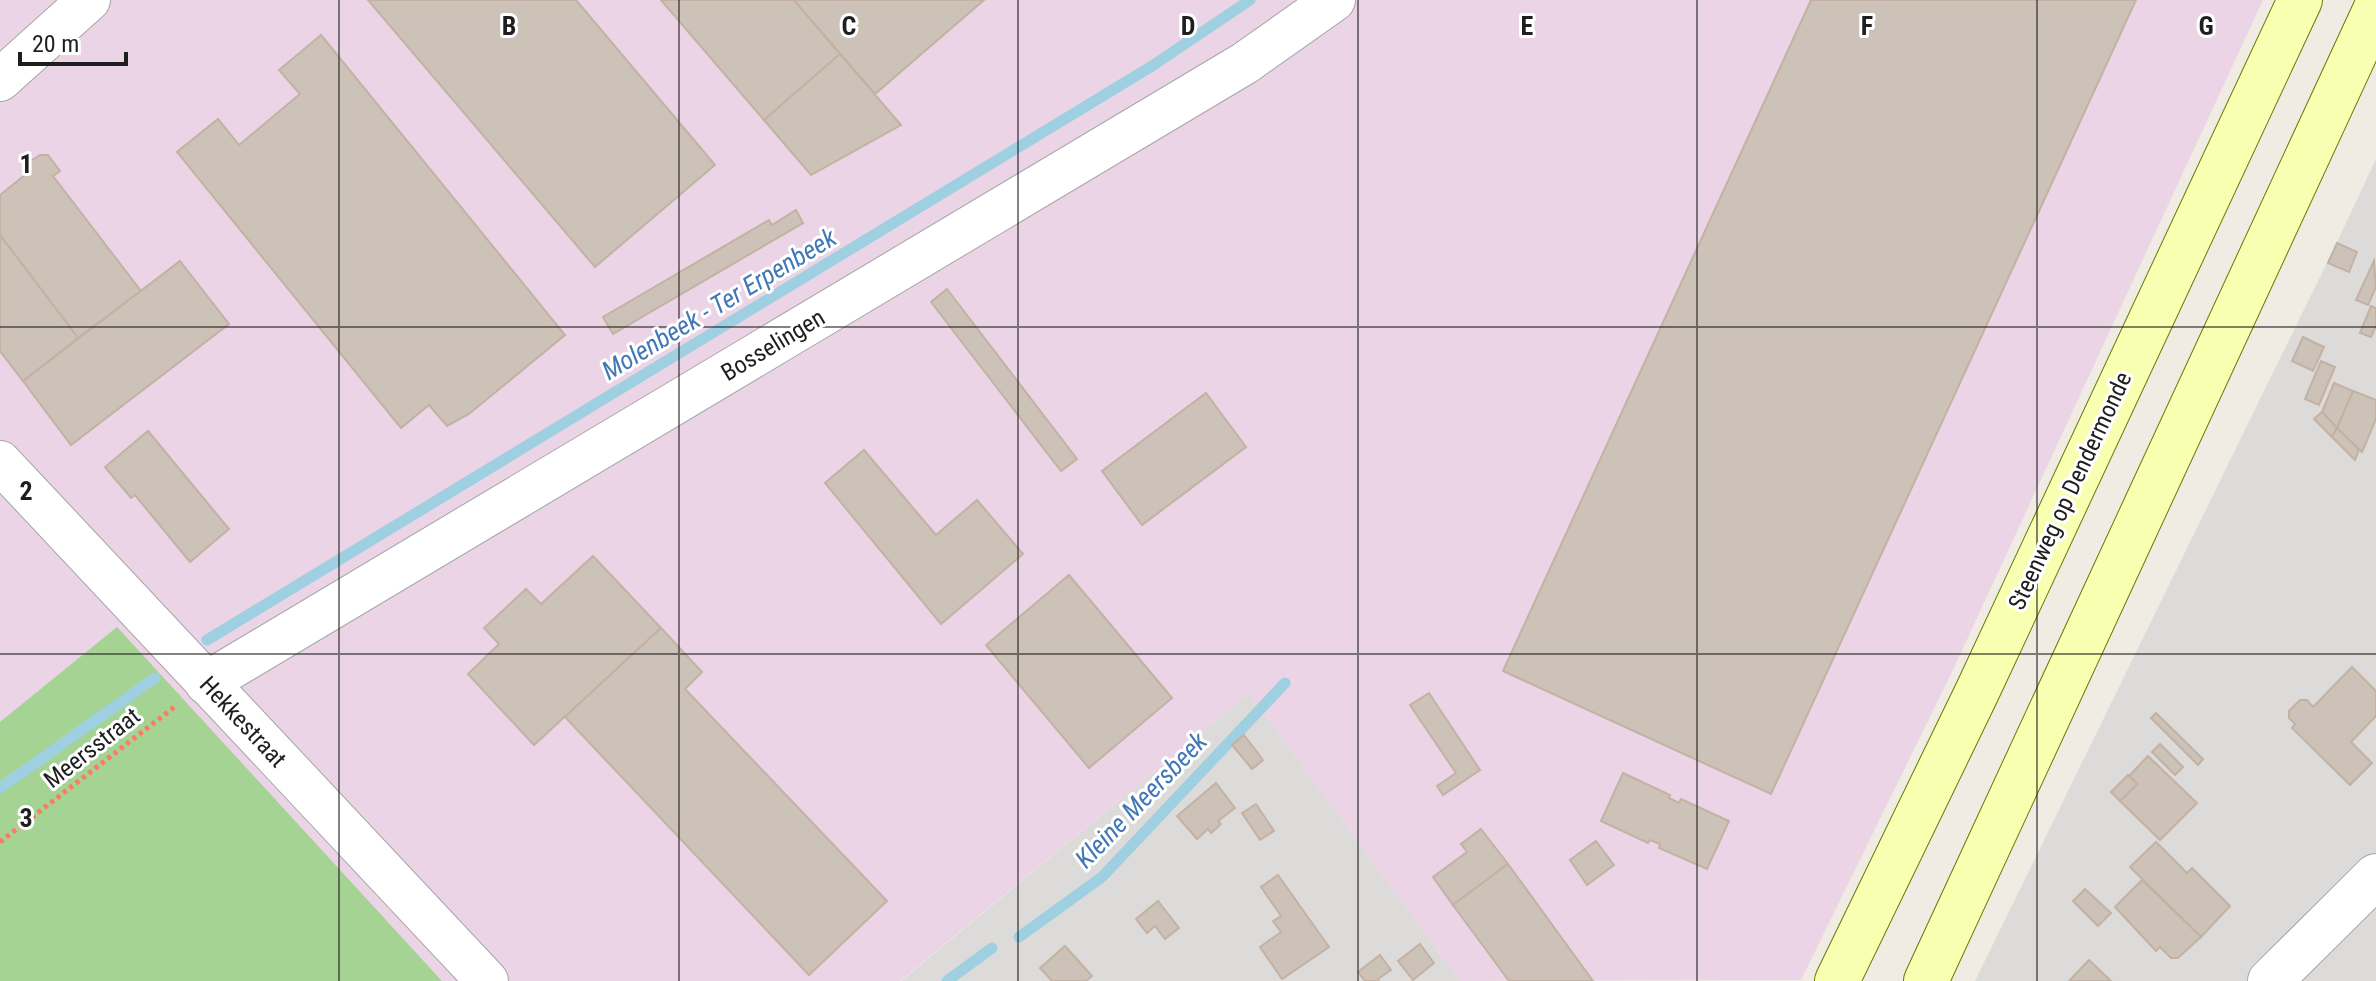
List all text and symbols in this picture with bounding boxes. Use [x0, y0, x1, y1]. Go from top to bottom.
text: B [502, 11, 516, 41]
text: C [842, 11, 857, 41]
text: D [1181, 11, 1195, 41]
text: E [1521, 11, 1534, 41]
text: F [1861, 11, 1873, 41]
text: G [2198, 11, 2214, 41]
scale bar [20, 16, 126, 66]
text: 20 m [32, 30, 79, 58]
text: 1 [19, 149, 33, 179]
water label: Molenbeek - Ter Erpenbeek [596, 222, 842, 386]
street label: Bosselingen [716, 303, 830, 387]
street label: Steenweg op Dendermonde [2003, 368, 2137, 614]
text: 2 [19, 476, 33, 506]
street label: Hekkestraat [194, 671, 292, 773]
street label: Meersstraat [39, 702, 145, 794]
water label: Kleine Meersbeek [1069, 726, 1214, 874]
text: 3 [19, 803, 33, 833]

